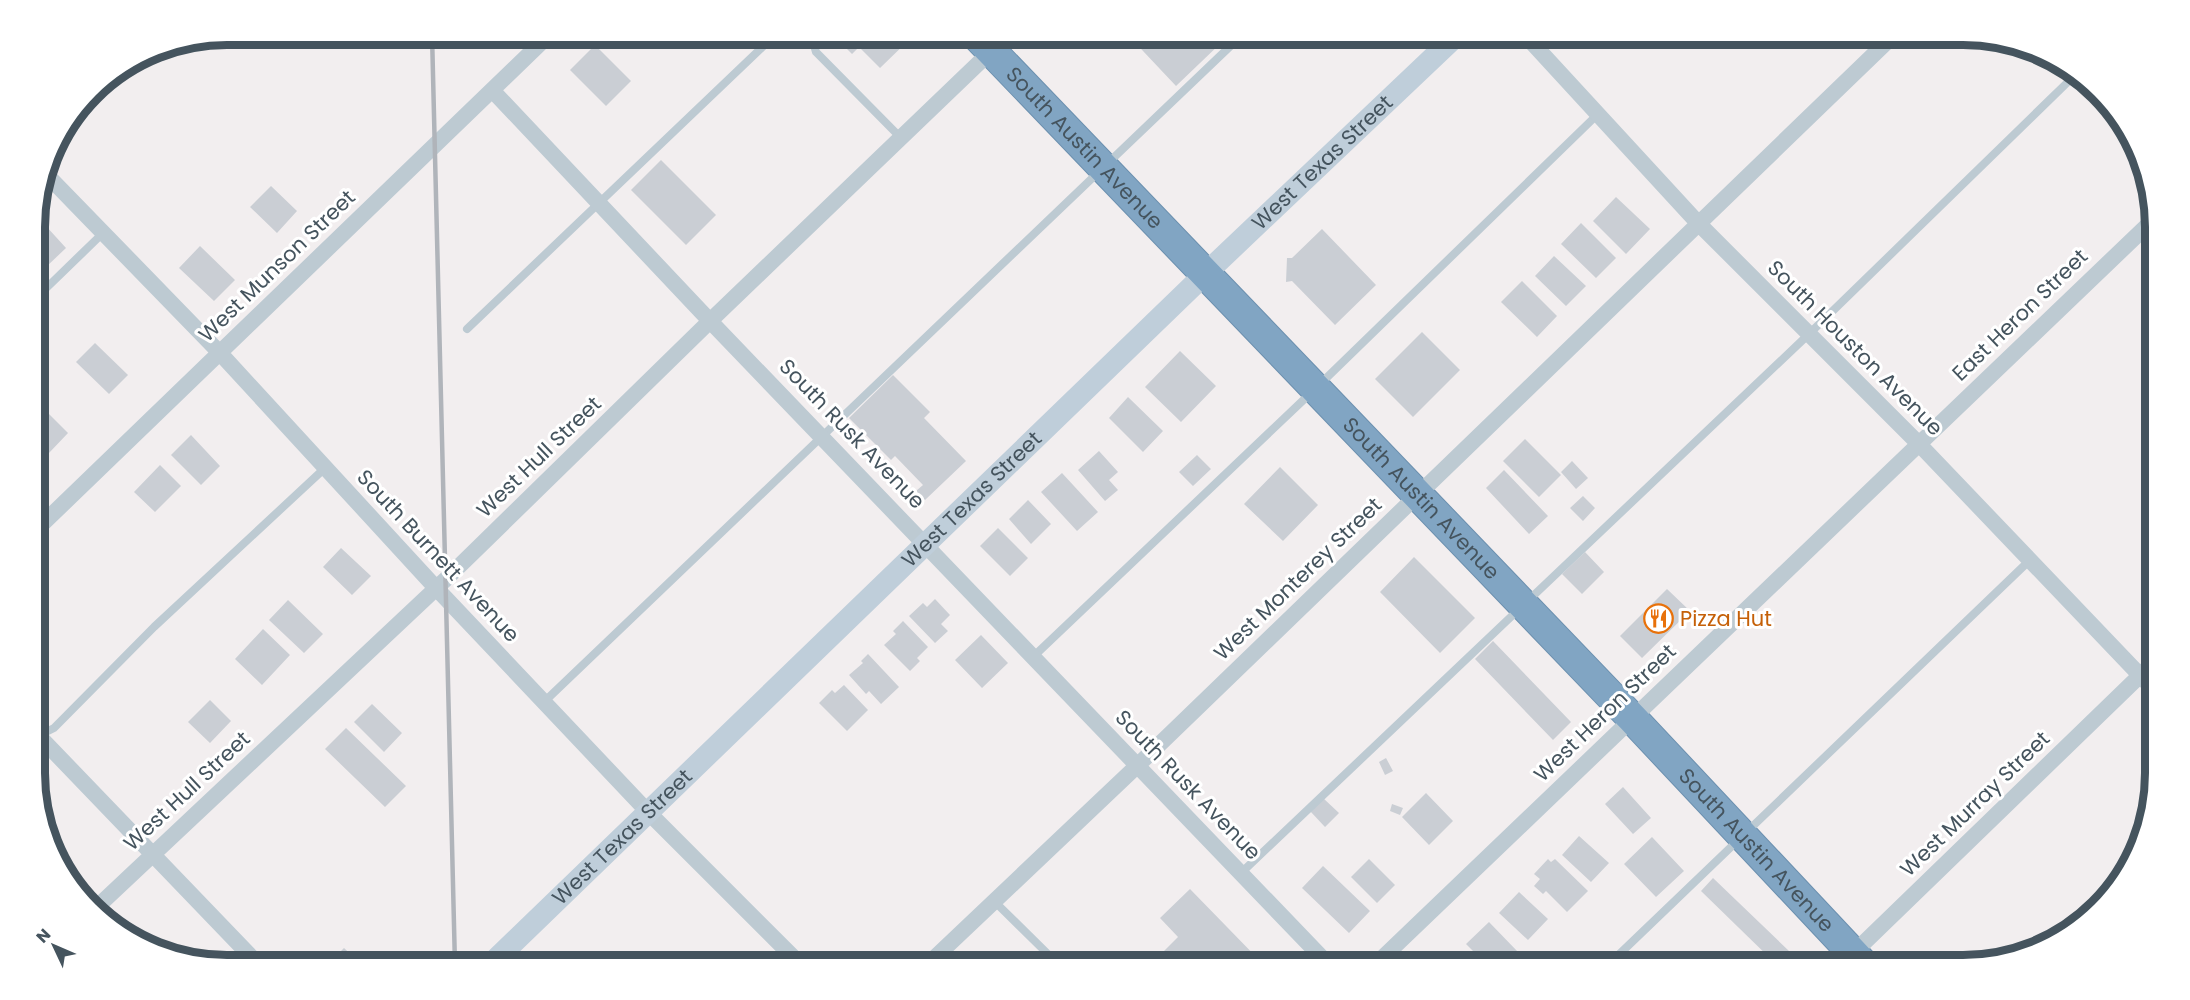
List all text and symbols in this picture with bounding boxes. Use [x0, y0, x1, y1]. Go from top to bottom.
street label: South Austin Avenue [1000, 60, 1170, 235]
street label: West Texas Street [1245, 88, 1399, 236]
street label: West Munson Street [192, 183, 361, 348]
street label: East Heron Street [1945, 242, 2094, 387]
street label: South Houston Avenue [1761, 254, 1949, 442]
street label: South Rusk Avenue [773, 352, 932, 515]
street label: West Hull Street [470, 390, 607, 524]
street label: South Austin Avenue [1336, 410, 1507, 586]
street label: West Texas Street [895, 424, 1048, 574]
street label: South Burnett Avenue [351, 463, 526, 648]
street label: West Monterey Street [1207, 491, 1388, 667]
restaurant icon: Pizza Hut [1643, 603, 1675, 635]
place label: Pizza Hut [1680, 604, 1772, 633]
street label: West Heron Street [1527, 637, 1682, 788]
street label: South Rusk Avenue [1109, 703, 1268, 866]
street label: West Hull Street [117, 724, 256, 857]
street label: West Murray Street [1893, 724, 2056, 883]
street label: West Texas Street [546, 762, 698, 911]
street label: South Austin Avenue [1672, 762, 1841, 938]
north arrow [24, 916, 84, 976]
text: N [31, 924, 56, 948]

